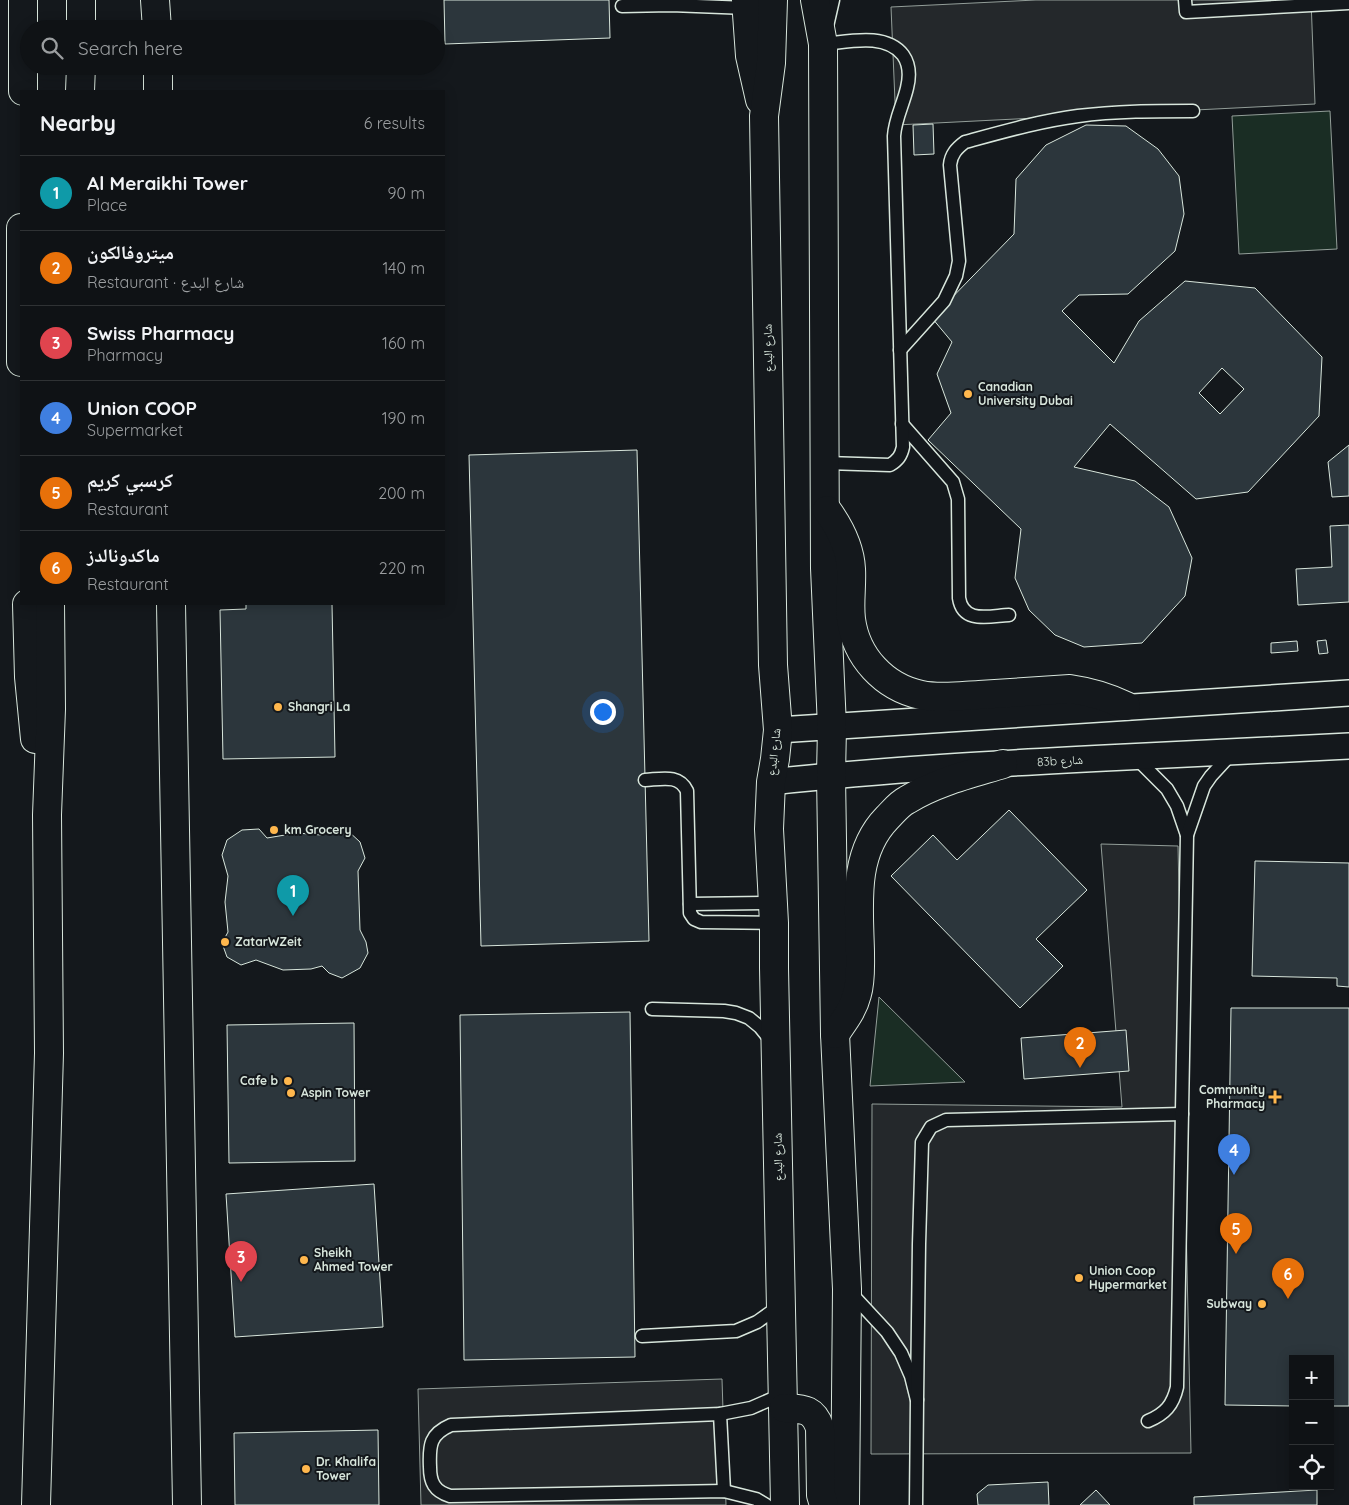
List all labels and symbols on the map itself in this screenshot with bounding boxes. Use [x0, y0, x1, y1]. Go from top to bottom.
street label: شارع البدع [760, 324, 776, 372]
place label: Canadian University Dubai [978, 379, 1073, 408]
marker: Canadian University Dubai [962, 388, 974, 400]
place label: Shangri La [288, 699, 350, 714]
your location [590, 699, 616, 725]
marker: Shangri La [272, 701, 284, 713]
street label: شارع البدع [764, 727, 784, 777]
street label: 83b شارع [1037, 752, 1084, 770]
place label: km Grocery [284, 822, 352, 837]
marker: km Grocery [268, 824, 280, 836]
pin: 1 [277, 875, 309, 916]
place label: ZatarWZeit [235, 934, 302, 949]
marker: ZatarWZeit [219, 936, 231, 948]
pin: 2 [1064, 1027, 1096, 1068]
place label: Cafe b [240, 1073, 278, 1088]
marker: Cafe b [282, 1075, 294, 1087]
place label: Community Pharmacy [1199, 1082, 1265, 1111]
place label: Aspin Tower [301, 1085, 370, 1100]
marker: Aspin Tower [285, 1087, 297, 1099]
marker: Community Pharmacy [1269, 1091, 1281, 1103]
street label: شارع البدع [770, 1133, 786, 1181]
pin: 4 [1218, 1134, 1250, 1175]
pin: 5 [1220, 1213, 1252, 1254]
pin: 3 [225, 1241, 257, 1282]
place label: Sheikh Ahmed Tower [314, 1245, 393, 1274]
marker: Sheikh Ahmed Tower [298, 1254, 310, 1266]
pin: 6 [1272, 1258, 1304, 1299]
place label: Union Coop Hypermarket [1089, 1263, 1167, 1292]
marker: Union Coop Hypermarket [1073, 1272, 1085, 1284]
place label: Subway [1206, 1296, 1252, 1311]
marker: Subway [1256, 1298, 1268, 1310]
place label: Dr. Khalifa Tower [316, 1454, 376, 1483]
marker: Dr. Khalifa Tower [300, 1463, 312, 1475]

